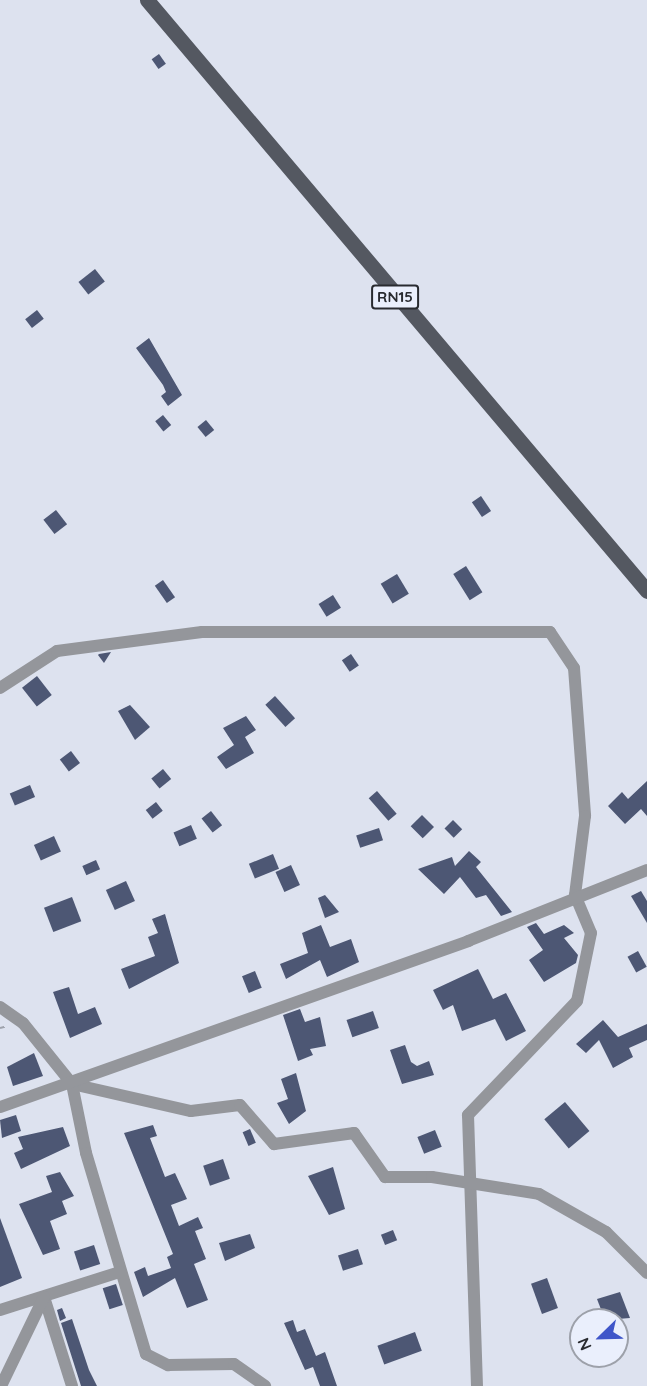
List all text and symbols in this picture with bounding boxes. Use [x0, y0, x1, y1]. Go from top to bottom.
road number: RN15 [371, 285, 419, 309]
north arrow [569, 1308, 629, 1368]
text: N [573, 1335, 596, 1354]

